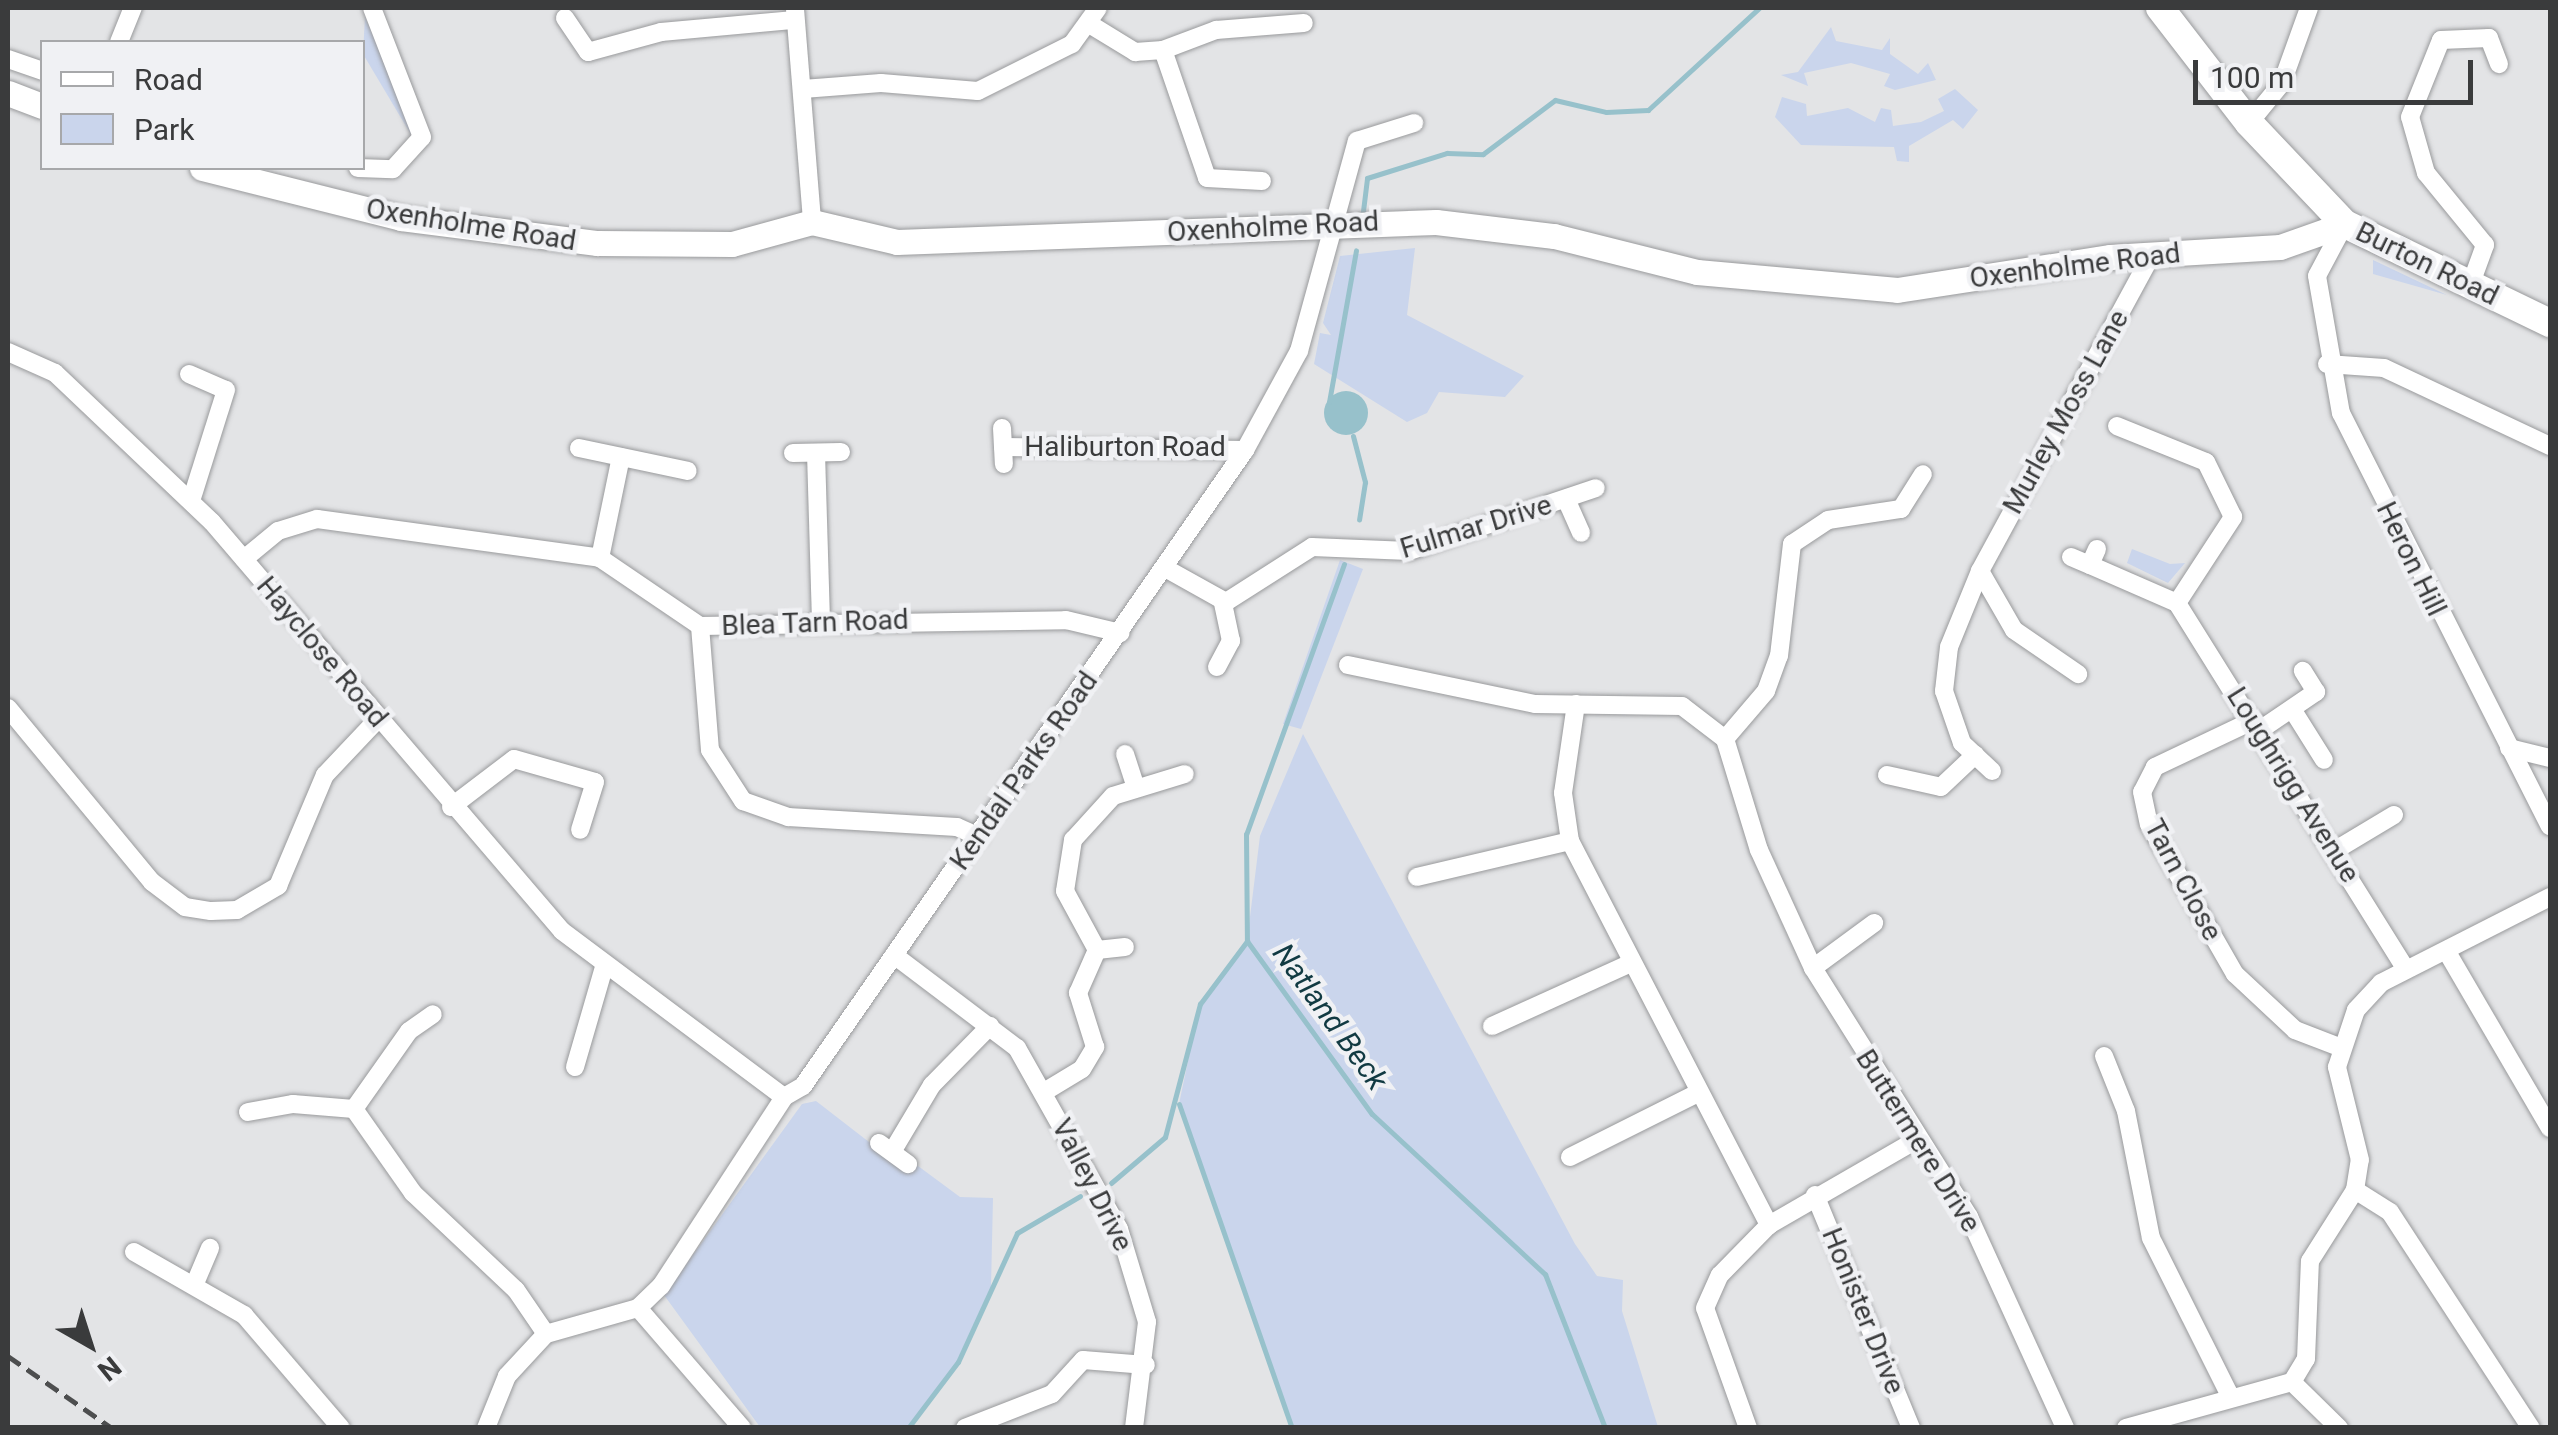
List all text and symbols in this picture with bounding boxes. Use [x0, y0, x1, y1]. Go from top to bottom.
legend [40, 40, 365, 170]
scale bar [2198, 40, 2478, 102]
text: 100 m [2210, 60, 2294, 95]
text: Road [134, 62, 203, 97]
text: Park [134, 112, 194, 147]
street label: Oxenholme Road [364, 192, 578, 258]
street label: Oxenholme Road [1166, 205, 1380, 249]
street label: Burton Road [2350, 215, 2504, 313]
street label: Oxenholme Road [1968, 236, 2182, 296]
street label: Murley Moss Lane [1996, 304, 2136, 520]
street label: Haliburton Road [1024, 430, 1226, 464]
street label: Fulmar Drive [1396, 488, 1556, 566]
street label: Heron Hill [2369, 496, 2453, 622]
street label: Hayclose Road [249, 570, 395, 734]
street label: Blea Tarn Road [721, 603, 909, 643]
street label: Kendal Parks Road [943, 665, 1105, 877]
street label: Loughrigg Avenue [2219, 681, 2367, 889]
street label: Tarn Close [2137, 814, 2229, 946]
water label: Natland Beck [1265, 937, 1395, 1097]
street label: Buttermere Drive [1848, 1044, 1988, 1238]
street label: Valley Drive [1044, 1113, 1140, 1257]
street label: Honister Drive [1814, 1223, 1912, 1399]
north arrow [40, 1295, 140, 1395]
text: N [91, 1350, 127, 1388]

